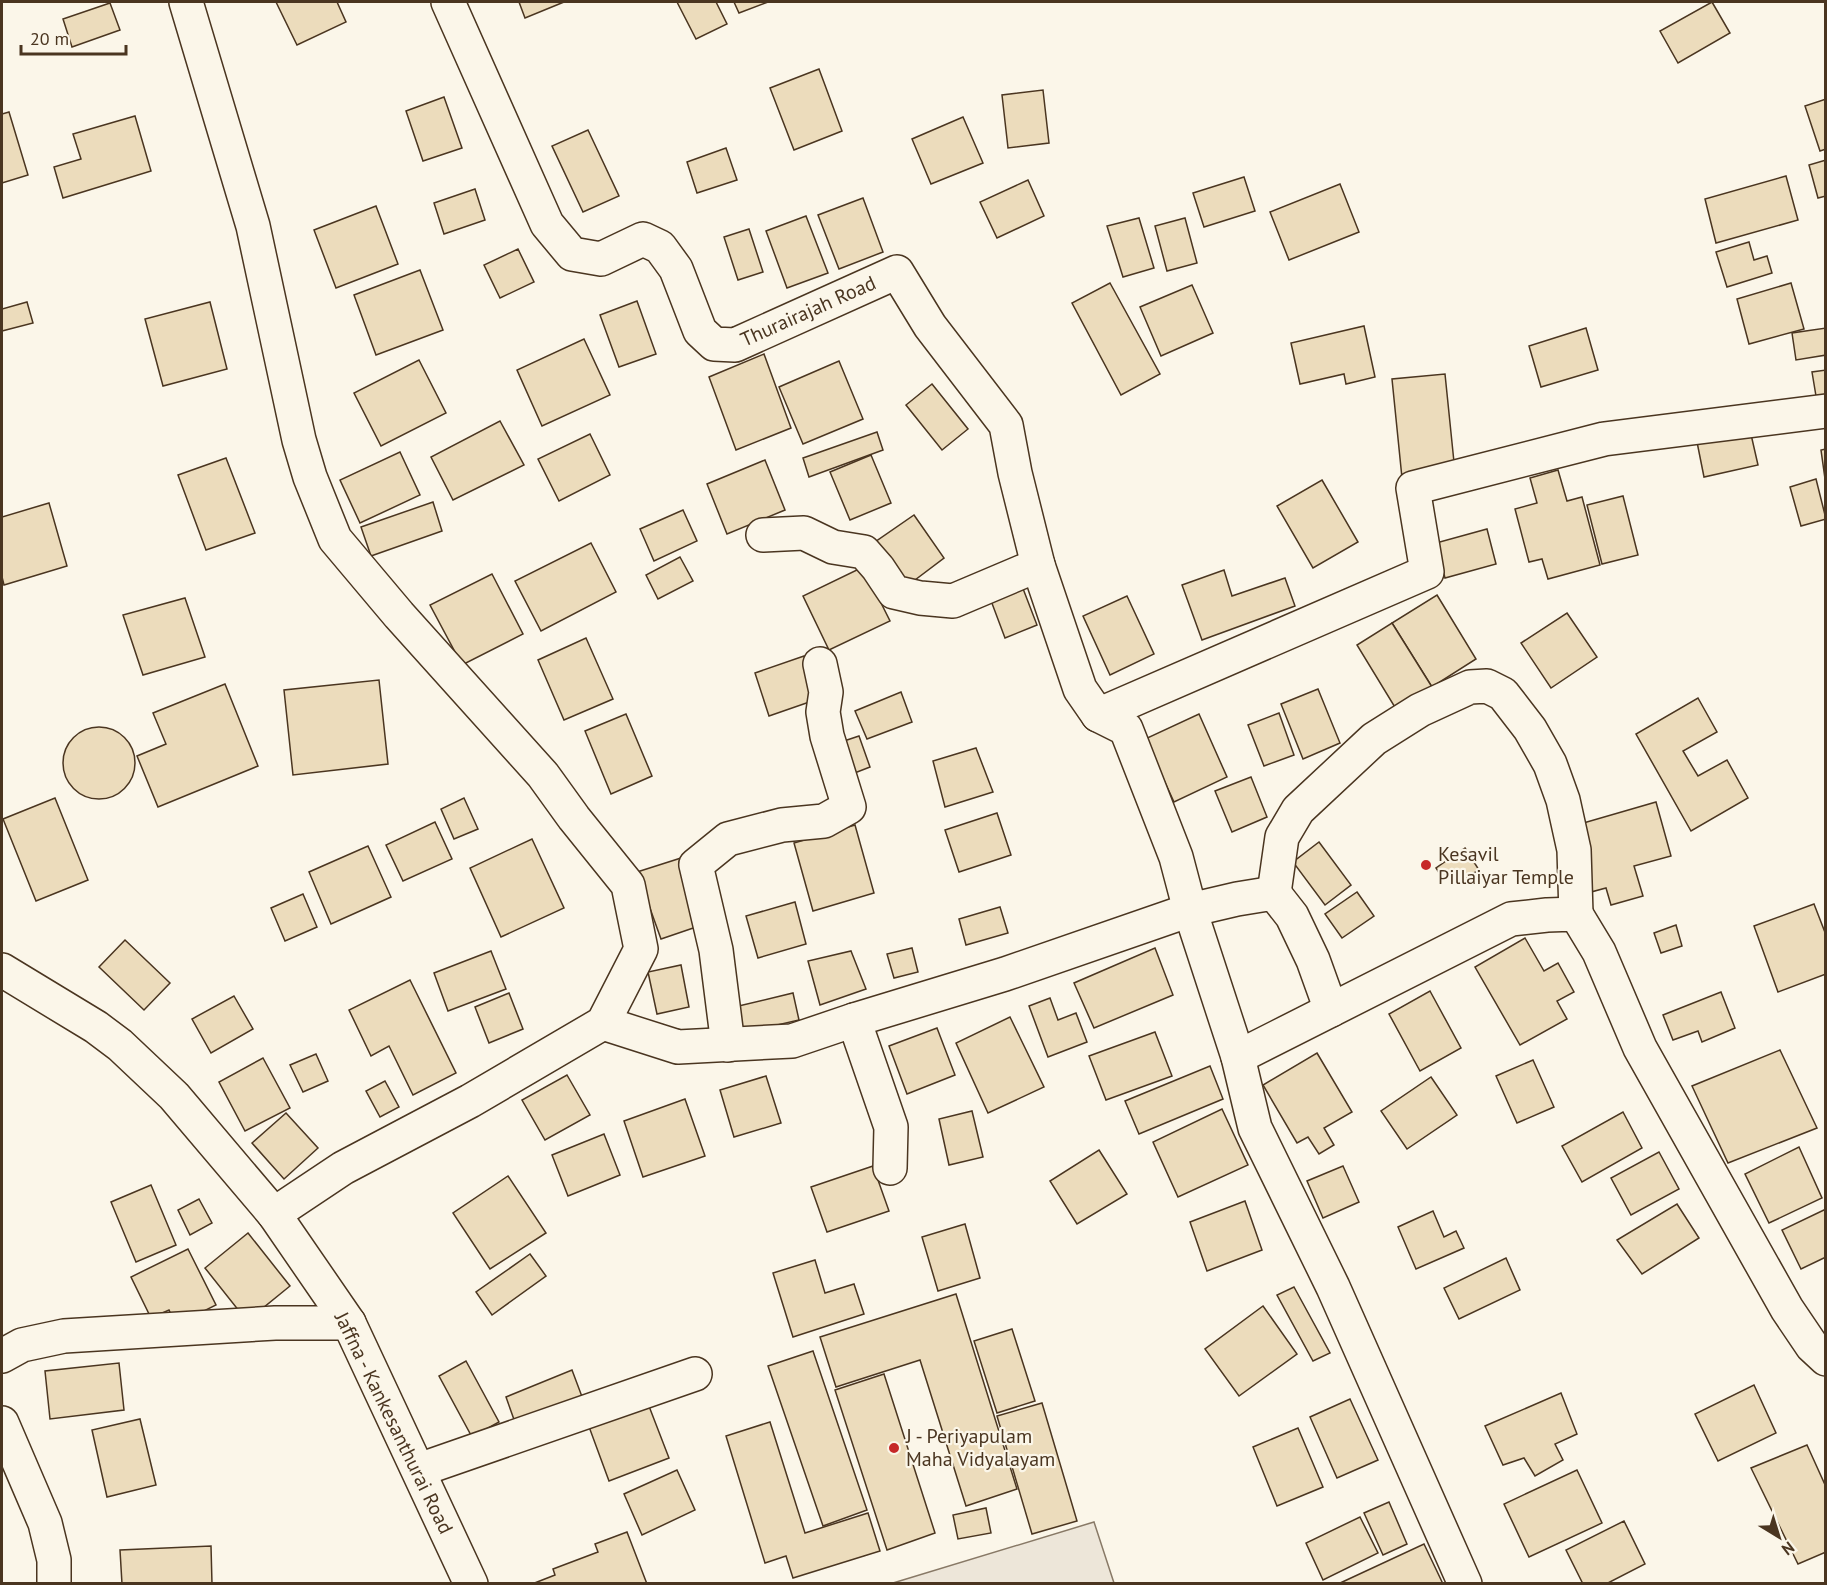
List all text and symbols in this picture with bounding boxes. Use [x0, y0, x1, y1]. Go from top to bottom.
scale bar [21, 18, 126, 56]
text: 20 m [30, 27, 69, 50]
street label: Thurairajah Road [736, 270, 880, 352]
place label: Kesavil Pillaiyar Temple [1438, 841, 1574, 890]
marker: Kesavil Pillaiyar Temple [1419, 858, 1433, 872]
street label: Jaffna - Kankesanthurai Road [328, 1307, 459, 1538]
place label: J - Periyapulam Maha Vidyalayam [905, 1423, 1055, 1472]
marker: J - Periyapulam Maha Vidyalayam [887, 1441, 901, 1455]
north arrow [1749, 1507, 1809, 1567]
text: N [1778, 1538, 1799, 1560]

